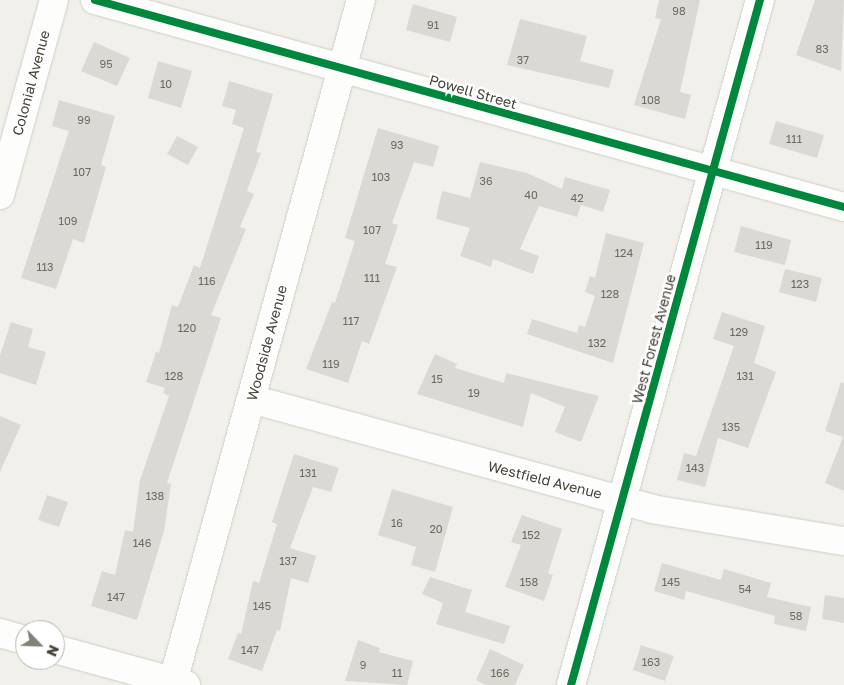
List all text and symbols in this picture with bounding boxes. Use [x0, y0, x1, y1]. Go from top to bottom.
house number: 98 [672, 4, 686, 18]
house number: 91 [427, 18, 439, 32]
street label: Colonial Avenue [9, 29, 53, 137]
house number: 83 [815, 42, 829, 56]
house number: 37 [517, 53, 529, 67]
house number: 95 [99, 57, 113, 71]
street label: Powell Street [427, 71, 519, 113]
house number: 10 [160, 77, 172, 91]
house number: 108 [642, 93, 660, 107]
house number: 99 [77, 113, 91, 127]
house number: 111 [786, 132, 802, 146]
house number: 93 [390, 138, 404, 152]
house number: 107 [73, 165, 91, 179]
house number: 103 [372, 170, 390, 184]
house number: 36 [479, 174, 493, 188]
house number: 40 [524, 188, 538, 202]
house number: 42 [570, 191, 584, 205]
house number: 109 [59, 214, 77, 228]
house number: 107 [363, 223, 381, 237]
house number: 119 [755, 238, 773, 252]
house number: 124 [615, 246, 633, 260]
house number: 113 [36, 260, 54, 274]
house number: 111 [364, 271, 380, 285]
street label: West Forest Avenue [629, 272, 679, 406]
house number: 116 [198, 274, 216, 288]
house number: 123 [791, 277, 809, 291]
street label: Woodside Avenue [243, 283, 291, 403]
house number: 128 [601, 287, 619, 301]
house number: 117 [343, 314, 359, 328]
house number: 120 [178, 321, 196, 335]
house number: 129 [730, 325, 748, 339]
house number: 132 [588, 336, 606, 350]
house number: 119 [322, 357, 340, 371]
house number: 128 [165, 369, 183, 383]
house number: 131 [736, 369, 754, 383]
house number: 15 [431, 372, 443, 386]
house number: 19 [468, 386, 480, 400]
house number: 135 [722, 420, 740, 434]
street label: Westfield Avenue [486, 458, 604, 502]
house number: 143 [686, 461, 704, 475]
house number: 131 [299, 466, 317, 480]
house number: 138 [146, 489, 164, 503]
house number: 16 [391, 516, 403, 530]
house number: 20 [429, 522, 443, 536]
house number: 152 [522, 528, 540, 542]
house number: 146 [133, 536, 151, 550]
house number: 137 [279, 554, 297, 568]
house number: 158 [520, 575, 538, 589]
house number: 145 [662, 575, 680, 589]
house number: 54 [738, 582, 752, 596]
house number: 147 [107, 590, 125, 604]
house number: 145 [253, 599, 271, 613]
house number: 58 [789, 609, 803, 623]
north arrow [15, 620, 65, 670]
text: N [43, 643, 63, 659]
house number: 147 [241, 643, 259, 657]
house number: 163 [642, 655, 660, 669]
house number: 9 [360, 658, 366, 672]
house number: 11 [392, 666, 402, 680]
house number: 166 [491, 666, 509, 680]

